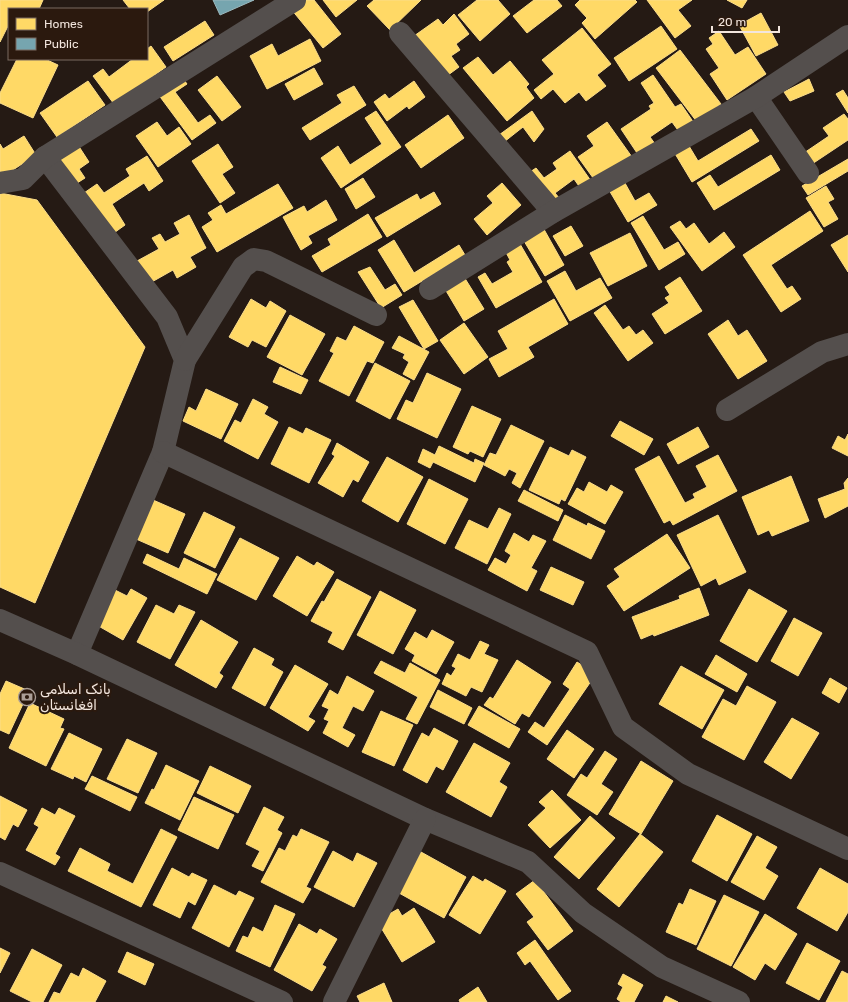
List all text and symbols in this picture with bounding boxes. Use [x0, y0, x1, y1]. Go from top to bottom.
legend [8, 8, 148, 60]
scale bar [712, 8, 779, 34]
text: 20 m [718, 15, 746, 29]
text: Homes [44, 17, 83, 31]
text: Public [44, 37, 79, 51]
place label: بانک اسلامی افغانستان [40, 681, 111, 714]
bank icon: بانک اسلامی افغانستان [17, 687, 37, 707]

